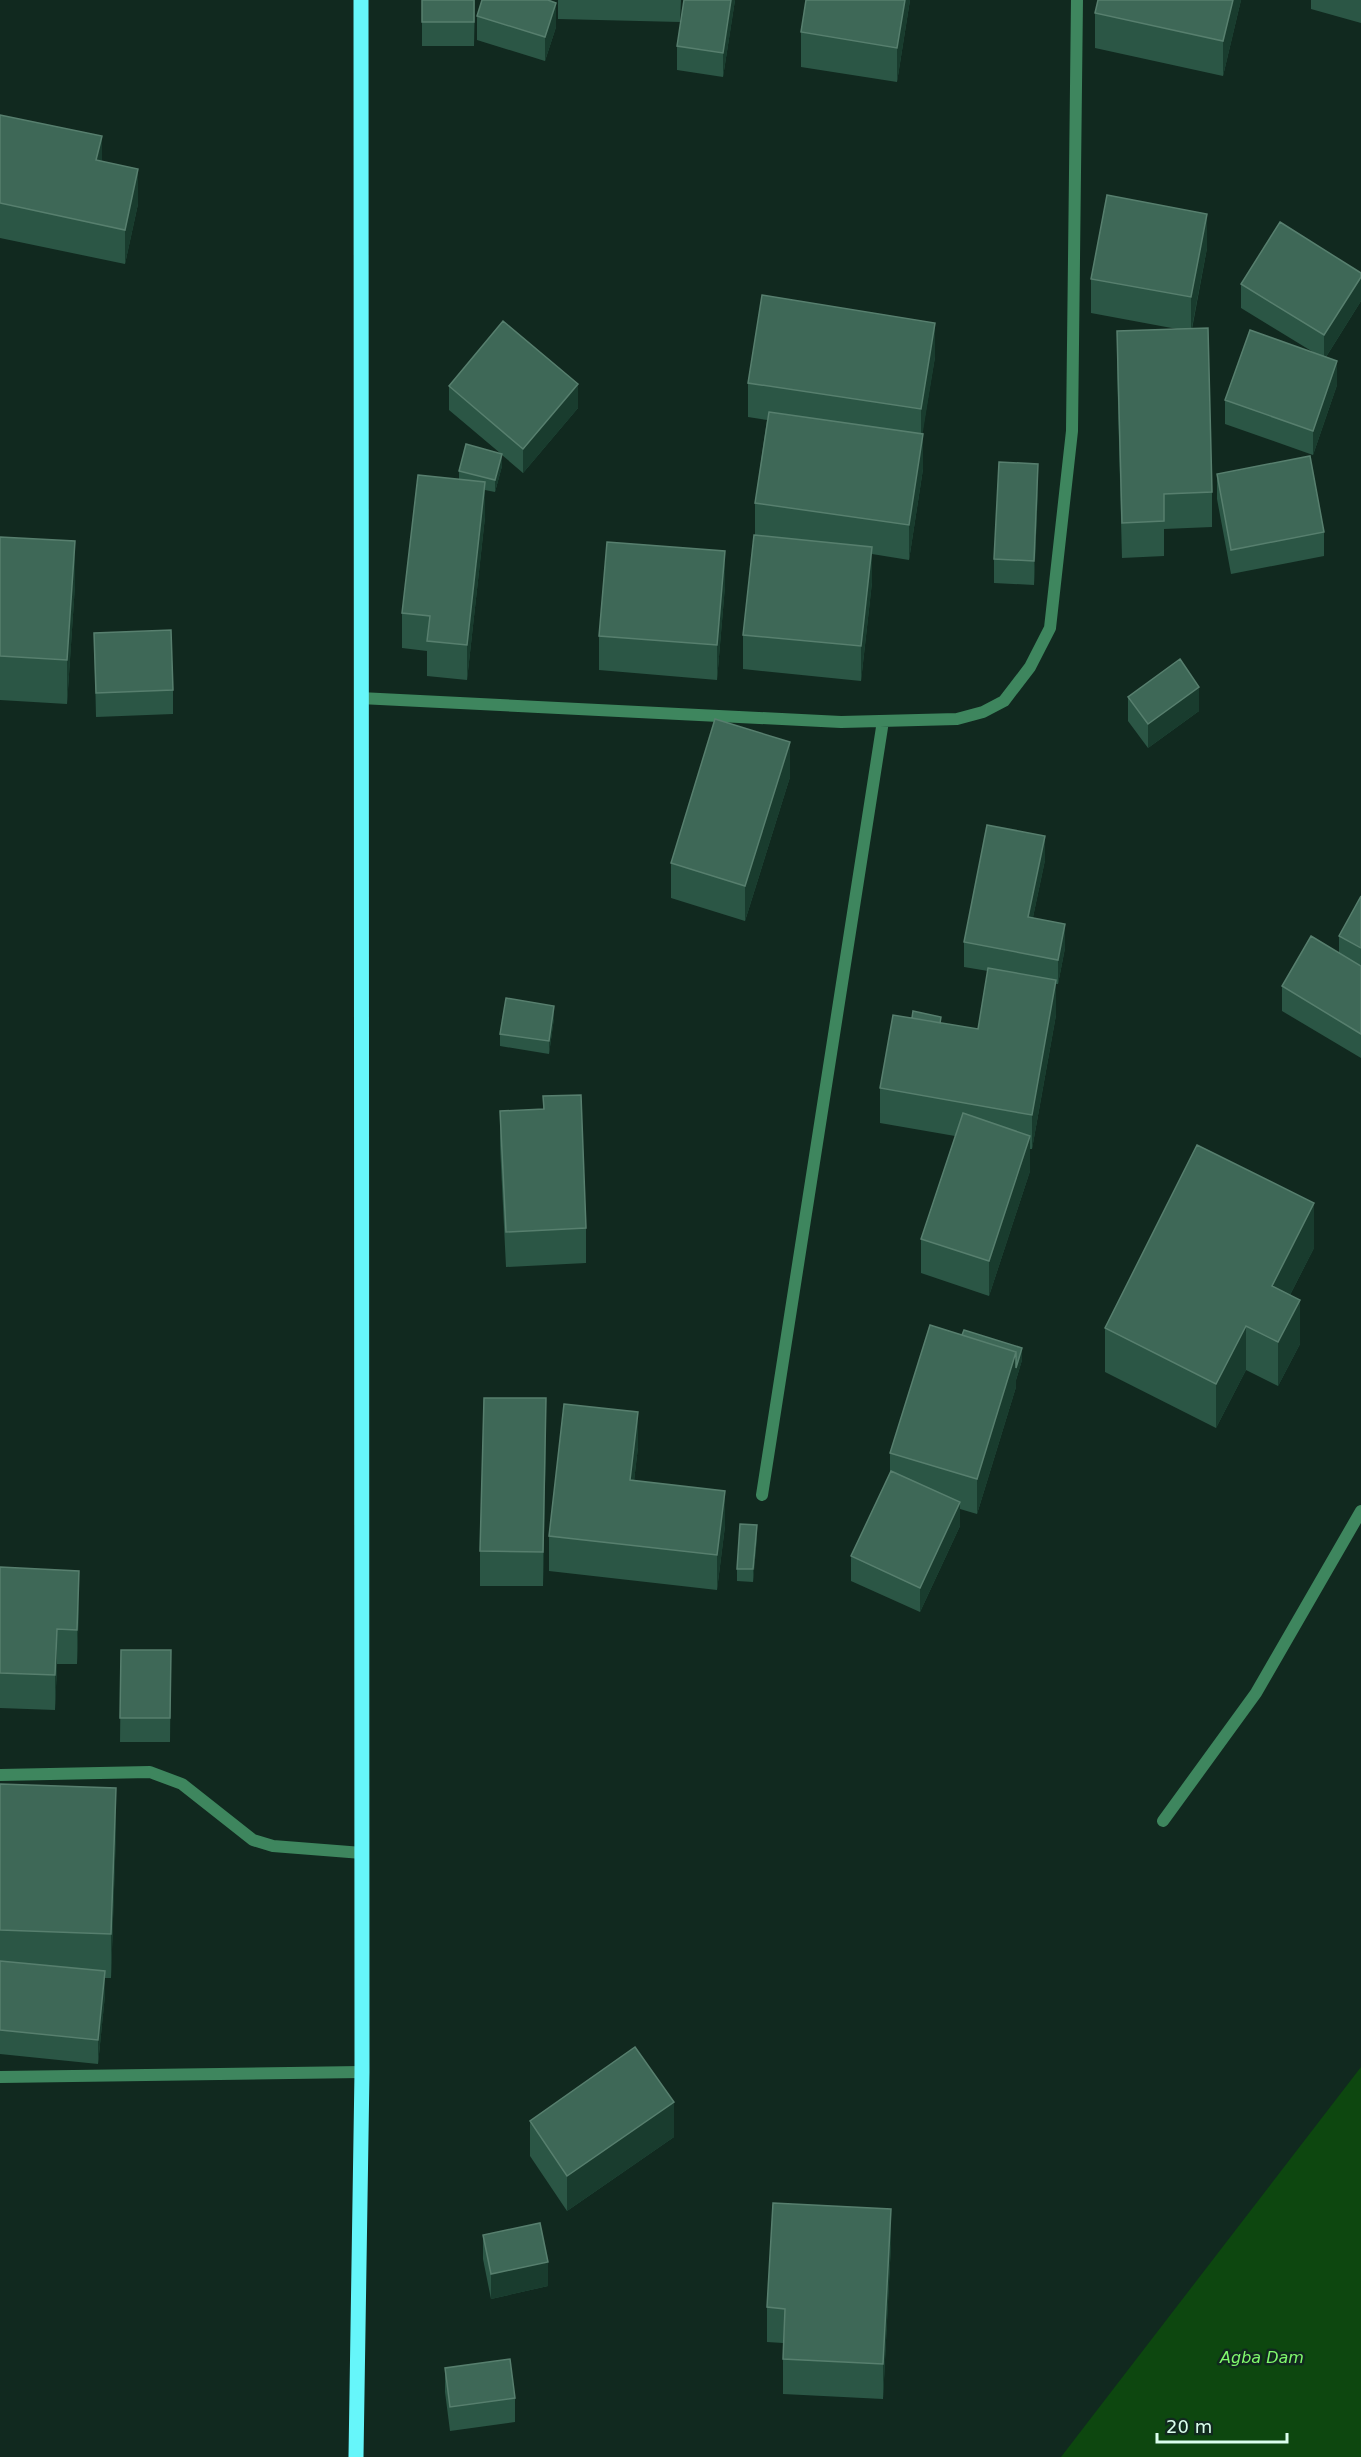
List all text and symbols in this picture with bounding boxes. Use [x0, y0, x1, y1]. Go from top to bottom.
water label: Agba Dam [1219, 2348, 1304, 2367]
scale bar [1157, 2406, 1288, 2444]
text: 20 m [1166, 2416, 1212, 2437]

